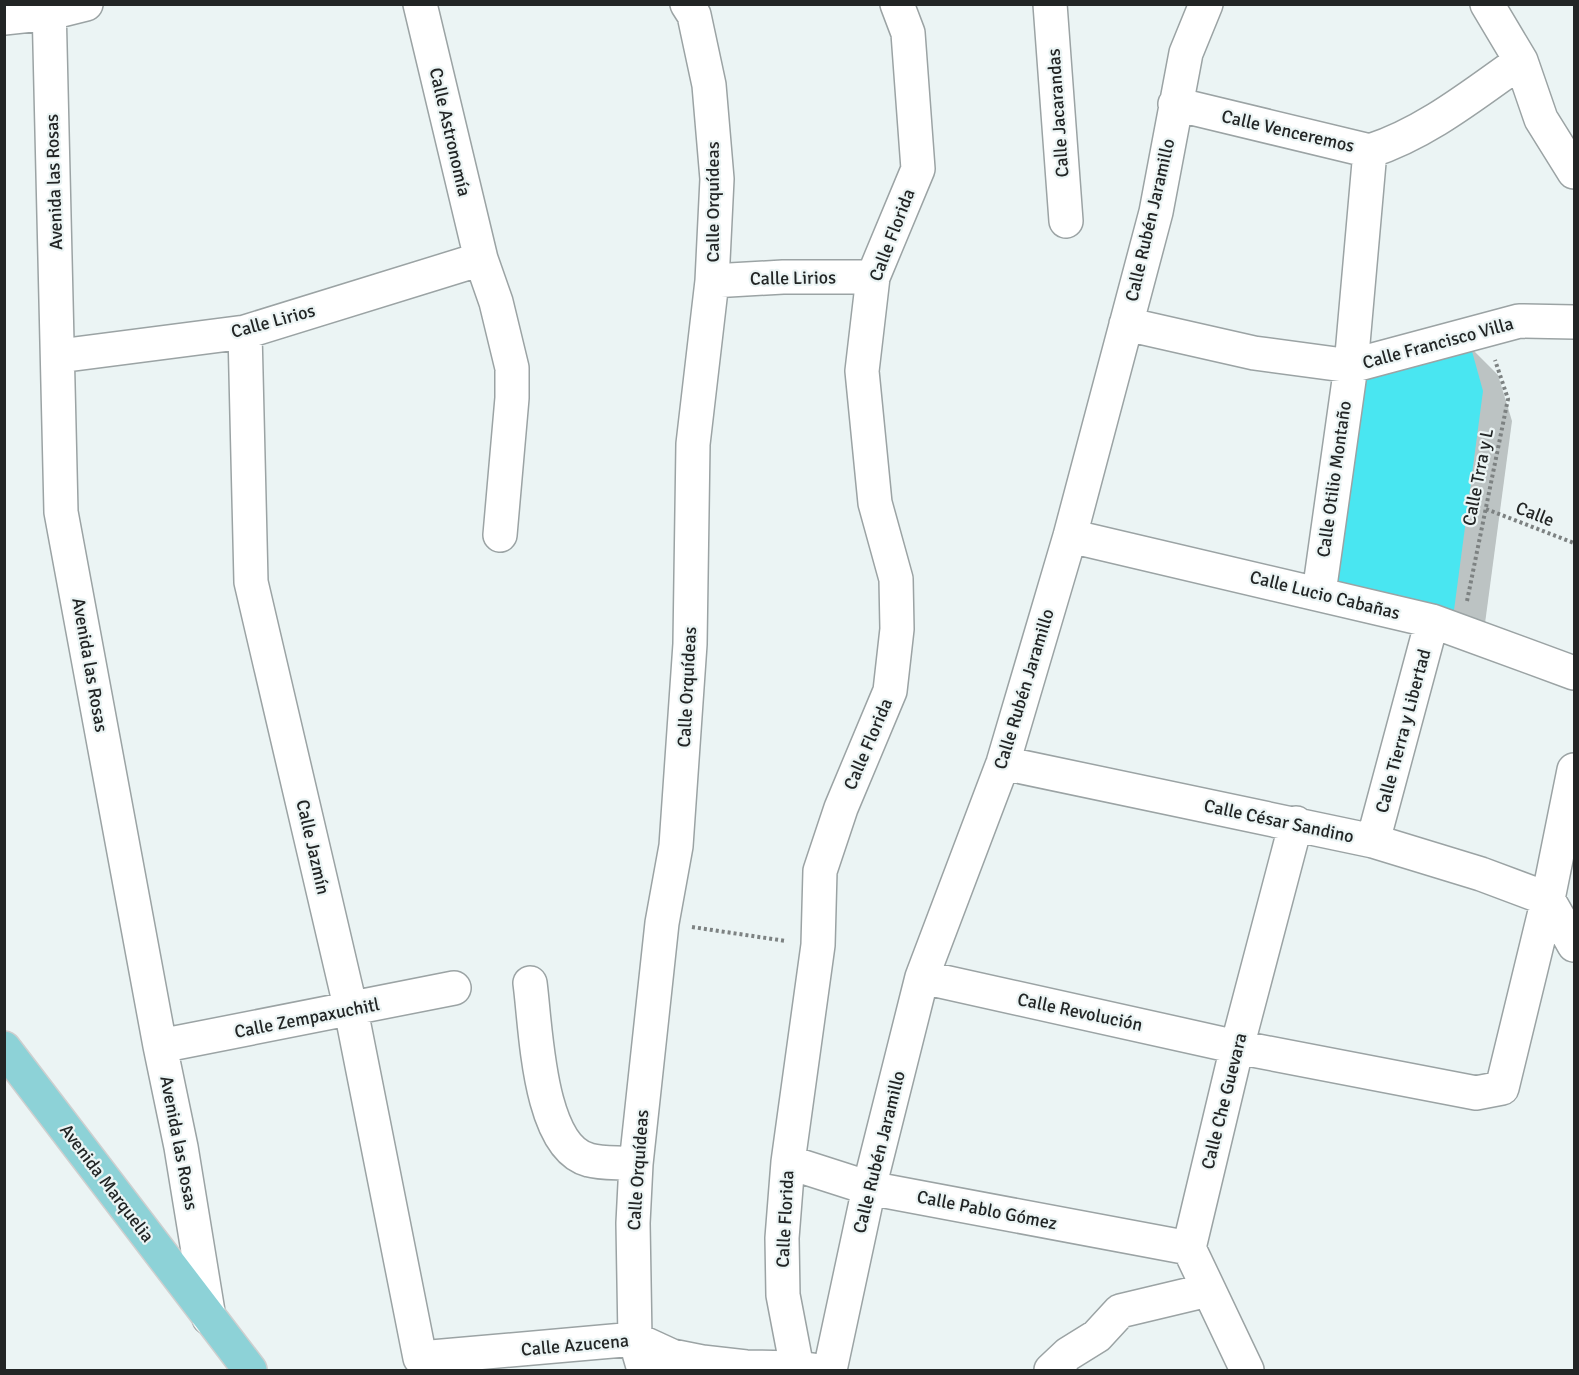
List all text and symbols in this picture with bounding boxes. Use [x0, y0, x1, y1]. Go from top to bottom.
street label: Calle Jacarandas [1043, 48, 1073, 178]
street label: Calle Astronomía [425, 66, 475, 198]
street label: Calle Venceremos [1219, 105, 1357, 157]
street label: Avenida las Rosas [41, 113, 67, 250]
street label: Calle Rubén Jaramillo [1121, 136, 1179, 304]
street label: Calle Orquídeas [702, 141, 724, 263]
street label: Calle Florida [864, 186, 920, 284]
street label: Calle Lirios [750, 266, 836, 290]
street label: Calle Lirios [229, 299, 318, 343]
street label: Calle Francisco Villa [1360, 312, 1516, 374]
street label: Calle Otilio Montaño [1312, 399, 1356, 559]
street label: Calle Trra y L [1458, 426, 1498, 528]
street label: Calle [1513, 497, 1557, 531]
street label: Calle Lucio Cabañas [1248, 566, 1402, 624]
street label: Avenida las Rosas [67, 596, 113, 734]
street label: Calle Rubén Jaramillo [989, 606, 1059, 772]
street label: Calle Orquídeas [673, 626, 701, 748]
street label: Calle Tierra y Libertad [1371, 647, 1435, 815]
street label: Calle Florida [839, 695, 897, 793]
street label: Calle César Sandino [1202, 794, 1356, 848]
street label: Calle Jazmín [291, 797, 335, 897]
street label: Calle Revolución [1015, 988, 1145, 1036]
street label: Calle Zempaxuchitl [233, 993, 381, 1043]
street label: Calle Che Guevara [1196, 1031, 1252, 1171]
street label: Calle Rubén Jaramillo [848, 1068, 910, 1236]
street label: Avenida las Rosas [155, 1074, 203, 1212]
street label: Calle Orquídeas [623, 1109, 653, 1231]
street label: Avenida Marquelia [55, 1119, 159, 1247]
street label: Calle Florida [771, 1170, 799, 1268]
street label: Calle Pablo Gómez [915, 1186, 1059, 1234]
street label: Calle Azucena [520, 1329, 630, 1361]

